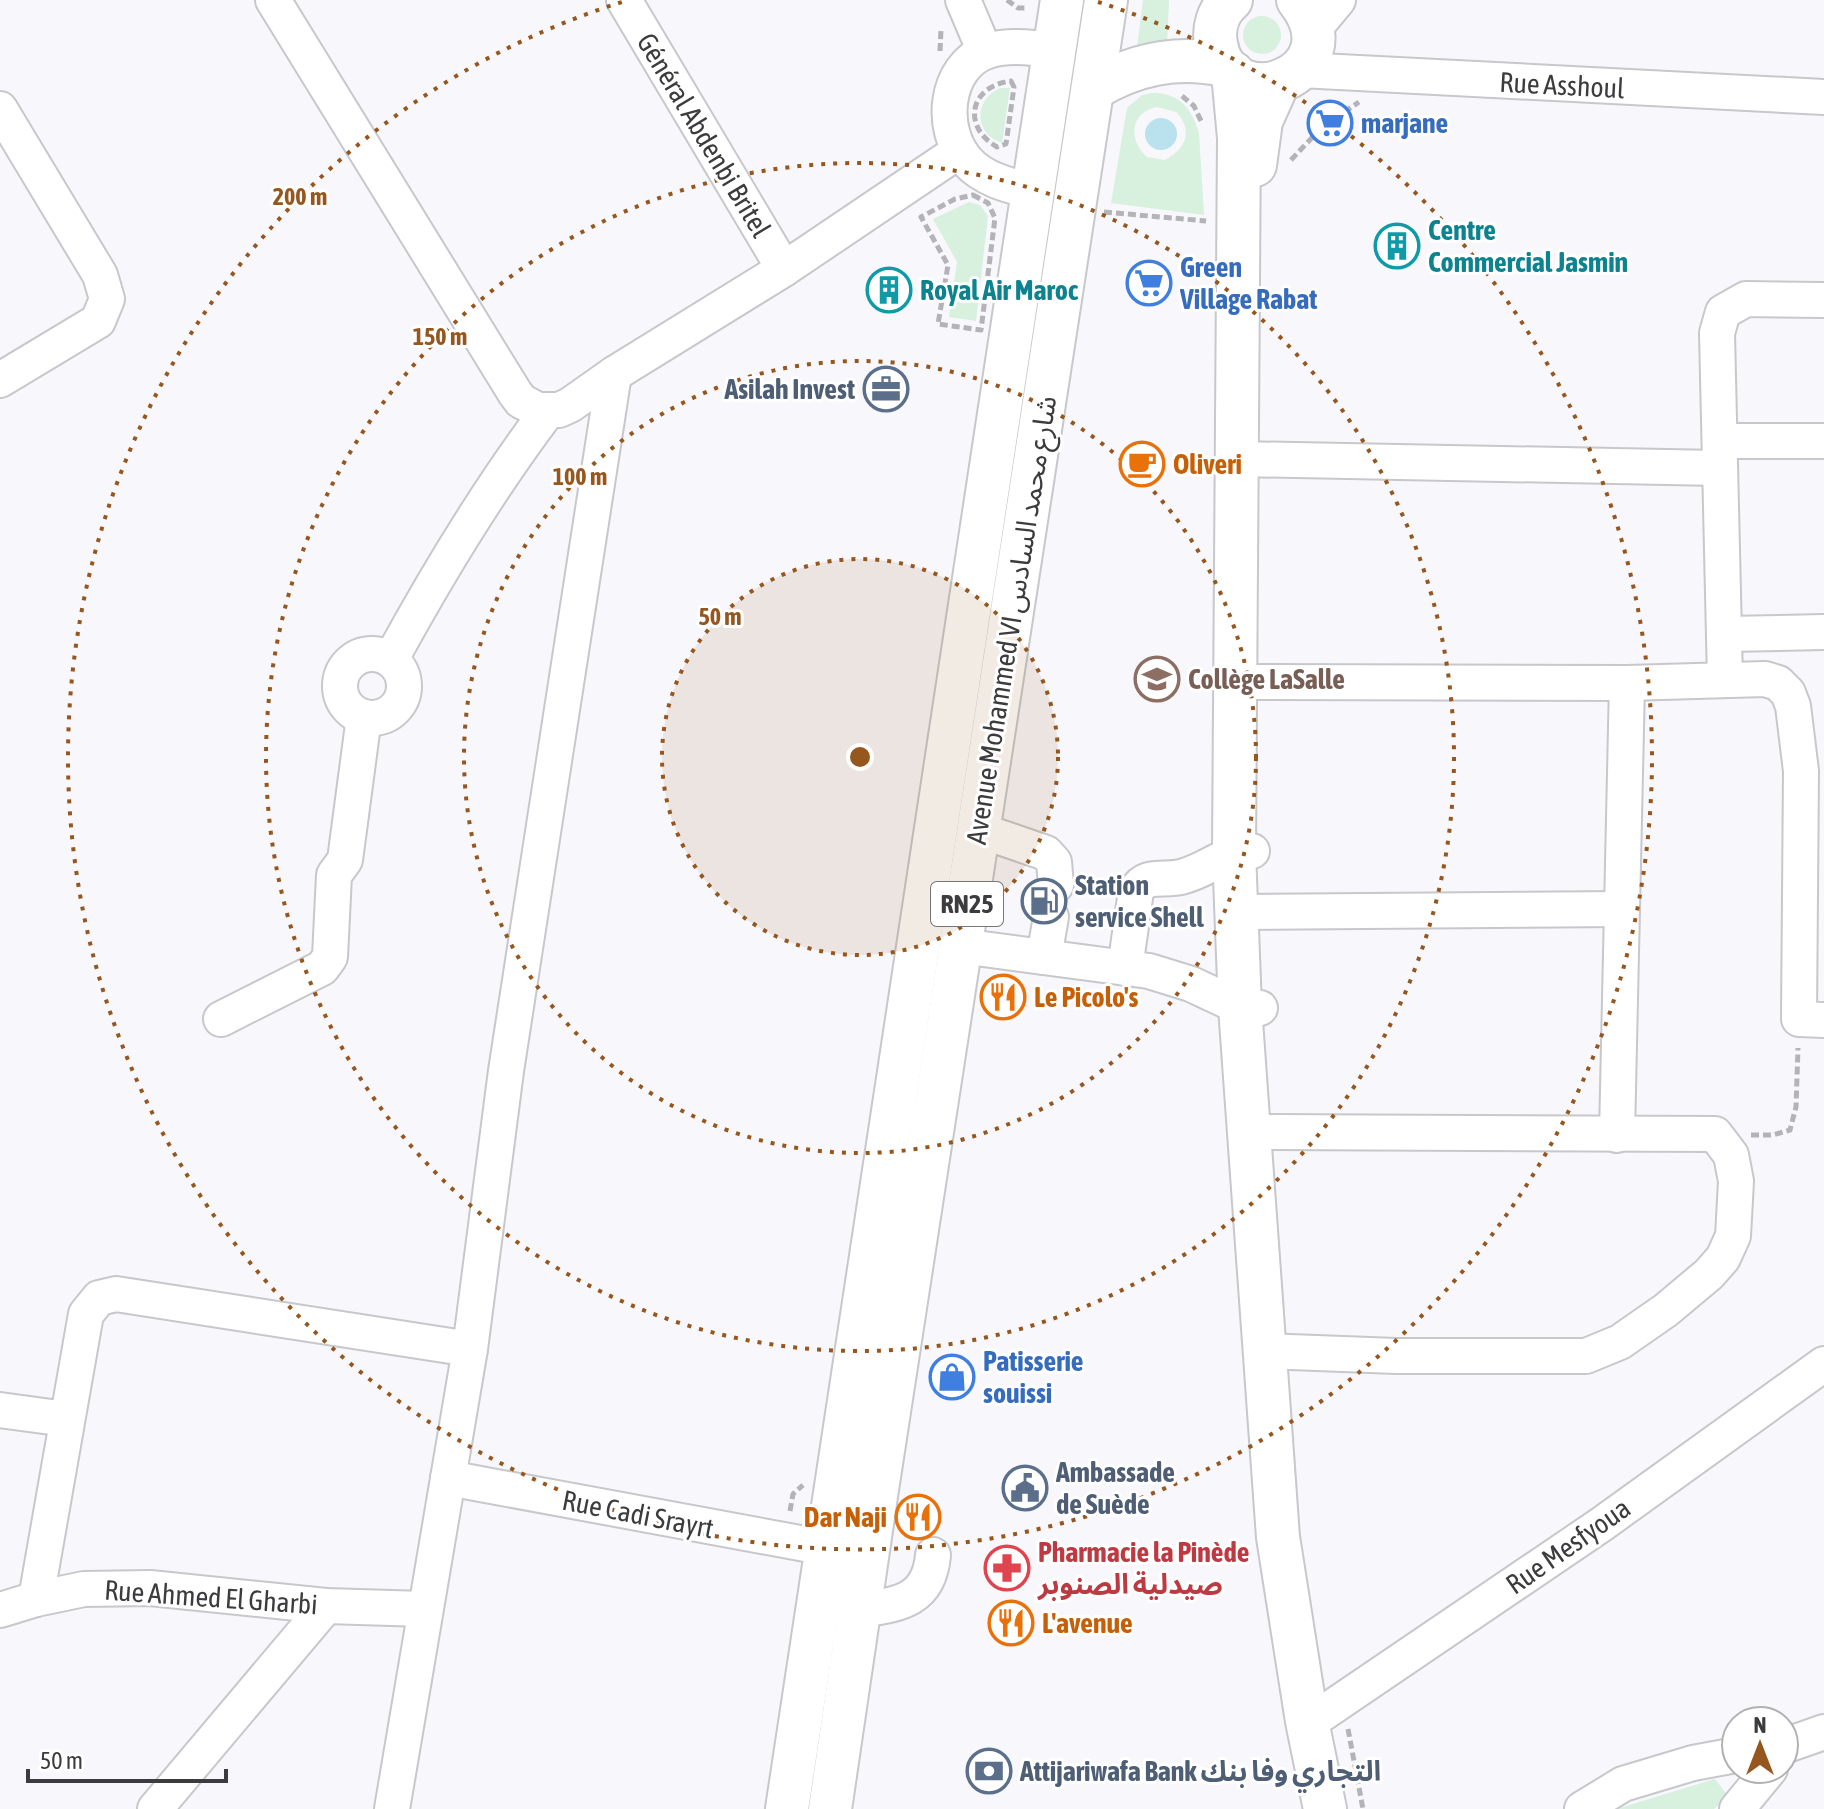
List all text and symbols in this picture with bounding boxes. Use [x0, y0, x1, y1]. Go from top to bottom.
street label: Général Abdenbi Britel [631, 27, 778, 243]
street label: Rue Asshoul [1499, 66, 1626, 104]
supermarket icon: marjane [1306, 99, 1354, 147]
place label: marjane [1361, 107, 1448, 139]
text: 200 m [273, 183, 327, 210]
place label: Centre Commercial Jasmin [1428, 214, 1628, 278]
building icon: Centre Commercial Jasmin [1373, 222, 1421, 270]
place label: Green Village Rabat [1179, 251, 1317, 315]
supermarket icon: Green Village Rabat [1125, 259, 1173, 307]
building icon: Royal Air Maroc [865, 266, 913, 314]
place label: Royal Air Maroc [920, 274, 1079, 306]
text: 150 m [413, 323, 467, 350]
office icon: Asilah Invest [862, 365, 910, 413]
place label: Asilah Invest [723, 373, 855, 405]
street label: Avenue Mohammed VI شارع محمد السادس [960, 394, 1067, 847]
cafe icon: Oliveri [1118, 440, 1166, 488]
place label: Oliveri [1173, 448, 1242, 480]
text: 100 m [553, 463, 607, 490]
text: 50 m [698, 603, 742, 630]
school or university icon: Collège LaSalle [1133, 655, 1181, 703]
place label: Collège LaSalle [1188, 663, 1345, 695]
centre of rings [846, 743, 874, 771]
place label: Station service Shell [1075, 869, 1204, 933]
fuel station icon: Station service Shell [1020, 877, 1068, 925]
road number: RN25 [931, 882, 1003, 926]
restaurant icon: Le Picolo's [979, 973, 1027, 1021]
place label: Le Picolo's [1034, 981, 1139, 1013]
place label: Patisserie souissi [983, 1345, 1084, 1409]
shop icon: Patisserie souissi [928, 1353, 976, 1401]
place label: Ambassade de Suède [1055, 1456, 1175, 1520]
public building icon: Ambassade de Suède [1001, 1464, 1049, 1512]
street label: Rue Cadi Srayrt [560, 1484, 716, 1544]
street label: Rue Mesfyoua [1500, 1492, 1636, 1600]
restaurant icon: Dar Naji [894, 1493, 942, 1541]
place label: Dar Naji [804, 1501, 887, 1533]
place label: Pharmacie la Pinède صيدلية الصنوبر [1037, 1536, 1249, 1601]
pharmacy icon: Pharmacie la Pinède صيدلية الصنوبر [983, 1544, 1031, 1592]
street label: Rue Ahmed El Gharbi [103, 1574, 319, 1620]
restaurant icon: L'avenue [987, 1599, 1035, 1647]
place label: L'avenue [1042, 1607, 1133, 1639]
north arrow [1720, 1705, 1800, 1785]
text: N [1754, 1712, 1766, 1738]
scale bar [28, 1733, 226, 1783]
text: 50 m [40, 1747, 83, 1774]
bank icon: Attijariwafa Bank التجاري وفا بنك [965, 1747, 1013, 1795]
place label: Attijariwafa Bank التجاري وفا بنك [1019, 1755, 1381, 1793]

